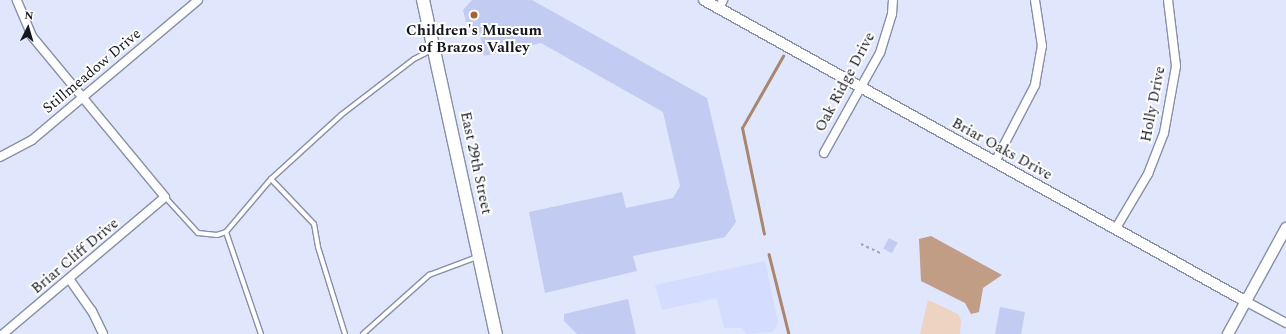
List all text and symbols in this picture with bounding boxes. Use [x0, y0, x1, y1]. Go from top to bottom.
text: N [24, 7, 34, 24]
north arrow [8, 8, 48, 48]
marker: Children's Museum of Brazos Valley [469, 10, 479, 20]
place label: Children's Museum of Brazos Valley [406, 21, 542, 56]
street label: Stillmeadow Drive [39, 25, 145, 117]
street label: Oak Ridge Drive [811, 29, 879, 135]
street label: Holly Drive [1137, 65, 1169, 143]
street label: East 29th Street [456, 110, 496, 216]
street label: Briar Oaks Drive [949, 114, 1055, 184]
street label: Briar Cliff Drive [28, 214, 122, 298]

